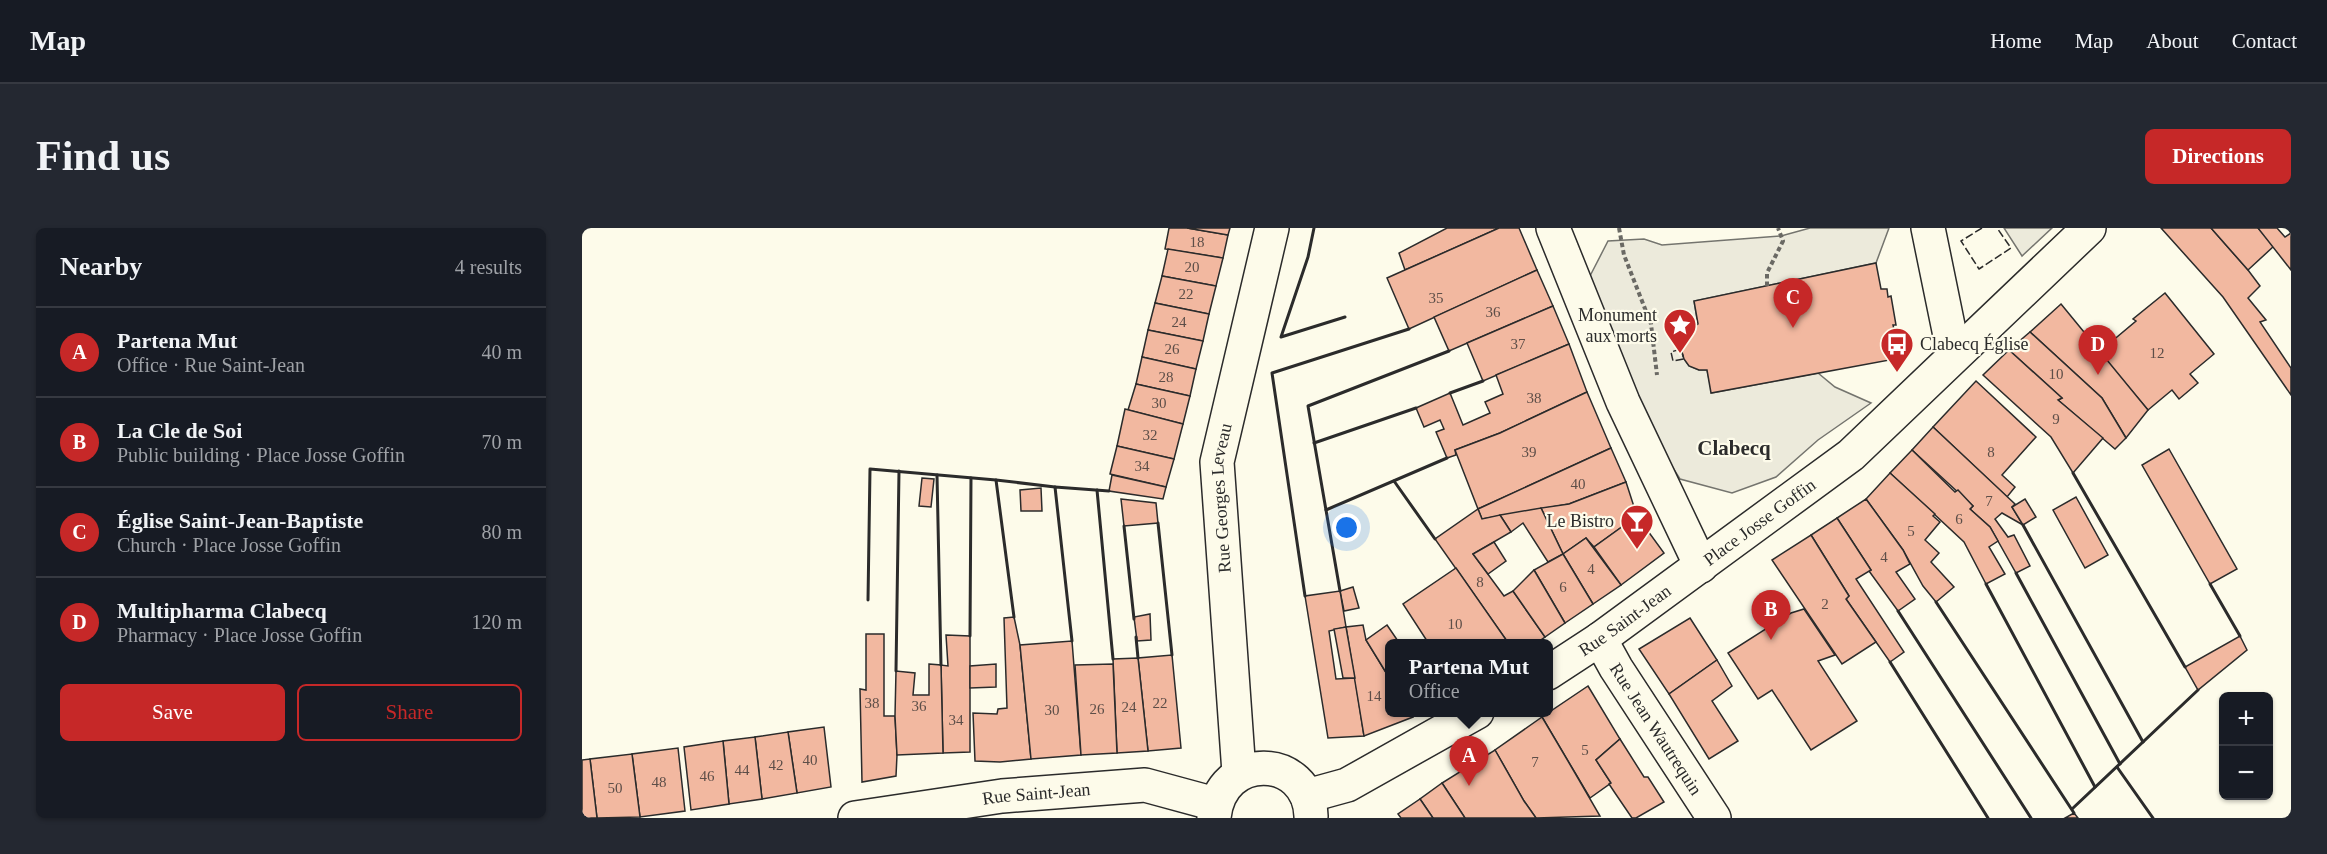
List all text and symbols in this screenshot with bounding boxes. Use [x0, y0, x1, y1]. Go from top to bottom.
text: Map [30, 25, 86, 56]
text: Home [1990, 29, 2042, 53]
text: Map [2075, 29, 2113, 53]
text: About [2146, 29, 2199, 53]
text: Contact [2232, 29, 2297, 53]
button: Directions [2145, 129, 2291, 184]
text: Find us [36, 133, 170, 179]
house number: 18 [1190, 234, 1205, 250]
text: Nearby [60, 252, 142, 281]
text: 4 results [455, 256, 522, 278]
house number: 20 [1185, 259, 1200, 275]
pin: C [1774, 279, 1812, 328]
house number: 22 [1179, 286, 1194, 302]
house number: 35 [1429, 290, 1444, 306]
house number: 36 [1486, 304, 1501, 320]
place label: Monument aux morts [1578, 305, 1657, 346]
place icon: Monument aux morts [1662, 307, 1698, 354]
house number: 24 [1172, 314, 1187, 330]
bus stop icon: Clabecq Église [1879, 326, 1915, 373]
pin: D [2078, 326, 2118, 375]
text: Partena Mut [117, 328, 237, 353]
place label: Clabecq Église [1920, 333, 2028, 354]
house number: 37 [1511, 336, 1526, 352]
text: A [72, 341, 87, 363]
text: 40 m [481, 341, 522, 363]
house number: 26 [1165, 341, 1180, 357]
house number: 12 [2150, 345, 2165, 361]
text: Office · Rue Saint-Jean [117, 354, 305, 376]
house number: 10 [2049, 366, 2064, 382]
house number: 28 [1159, 369, 1174, 385]
house number: 38 [1527, 390, 1542, 406]
house number: 30 [1152, 395, 1167, 411]
house number: 9 [2052, 411, 2060, 427]
text: La Cle de Soi [117, 418, 242, 443]
street label: Rue Georges Leveau [1207, 421, 1236, 574]
house number: 32 [1143, 427, 1158, 443]
text: B [73, 431, 86, 453]
text: 70 m [481, 431, 522, 453]
district label: Clabecq [1697, 436, 1771, 460]
text: Public building · Place Josse Goffin [117, 444, 405, 466]
house number: 39 [1522, 444, 1537, 460]
house number: 8 [1987, 444, 1995, 460]
house number: 34 [1135, 458, 1150, 474]
street label: Place Josse Goffin [1700, 474, 1819, 570]
house number: 40 [1571, 476, 1586, 492]
house number: 7 [1985, 493, 1993, 509]
bar icon: Le Bistro [1619, 503, 1655, 550]
text: Église Saint-Jean-Baptiste [117, 508, 363, 533]
place label: Le Bistro [1547, 511, 1614, 531]
house number: 6 [1955, 511, 1963, 527]
your location [1332, 513, 1361, 542]
text: C [72, 521, 87, 543]
text: 80 m [481, 521, 522, 543]
house number: 5 [1907, 523, 1915, 539]
text: Church · Place Josse Goffin [117, 534, 341, 556]
house number: 4 [1880, 549, 1888, 565]
house number: 4 [1587, 561, 1595, 577]
house number: 8 [1476, 574, 1484, 590]
house number: 6 [1559, 579, 1567, 595]
street label: Rue Saint-Jean [1575, 581, 1675, 660]
pin: B [1752, 590, 1790, 640]
house number: 2 [1821, 596, 1829, 612]
text: Multipharma Clabecq [117, 598, 327, 623]
text: D [72, 611, 87, 633]
text: 120 m [471, 611, 522, 633]
house number: 10 [1448, 616, 1463, 632]
text: Pharmacy · Place Josse Goffin [117, 624, 362, 646]
popup [1385, 639, 1553, 717]
text: Partena Mut [1409, 654, 1529, 679]
street label: Rue Jean Wautrequin [1606, 659, 1706, 799]
text: Office [1409, 680, 1460, 702]
button: Save [60, 684, 285, 741]
button: Share [297, 684, 522, 741]
house number: 14 [1367, 688, 1382, 704]
map controls [2219, 692, 2273, 800]
button: + [2219, 692, 2273, 746]
house number: 38 [865, 695, 880, 711]
house number: 22 [1153, 695, 1168, 711]
house number: 36 [912, 698, 927, 714]
house number: 24 [1122, 699, 1137, 715]
house number: 26 [1090, 701, 1105, 717]
house number: 30 [1045, 702, 1060, 718]
house number: 34 [949, 712, 964, 728]
pin: A [1450, 736, 1488, 786]
house number: 5 [1581, 742, 1589, 758]
button: − [2219, 746, 2273, 800]
house number: 40 [803, 752, 818, 768]
house number: 7 [1531, 754, 1539, 770]
house number: 42 [769, 757, 784, 773]
house number: 44 [735, 762, 750, 778]
house number: 46 [700, 768, 715, 784]
house number: 48 [652, 774, 667, 790]
street label: Rue Saint-Jean [981, 779, 1091, 809]
house number: 50 [608, 780, 623, 796]

